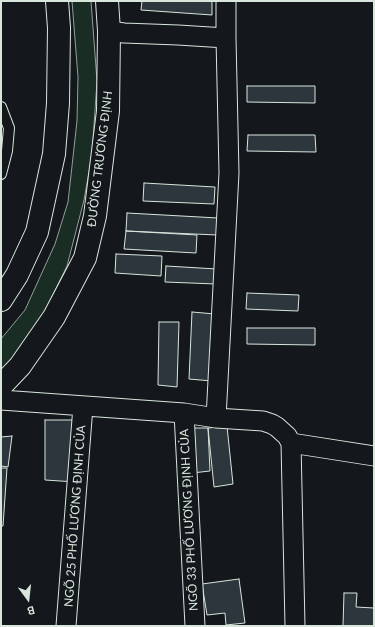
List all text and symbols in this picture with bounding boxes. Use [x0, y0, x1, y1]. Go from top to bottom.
street label: ĐƯỜNG TRƯƠNG ĐỊNH [85, 90, 115, 228]
street label: NGÕ 25 PHỐ LƯƠNG ĐỊNH CỦA [61, 425, 89, 607]
street label: NGÕ 33 PHỐ LƯƠNG ĐỊNH CỦA [177, 429, 201, 611]
north arrow [8, 579, 48, 619]
text: B [26, 604, 36, 618]

